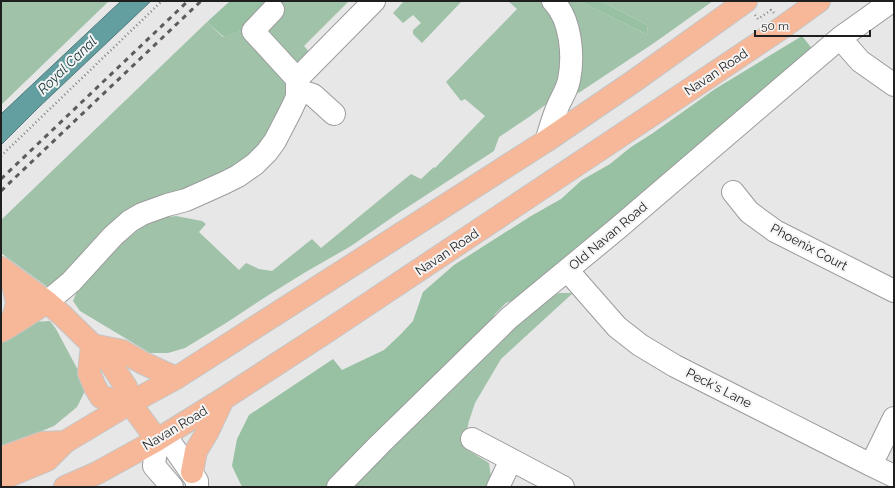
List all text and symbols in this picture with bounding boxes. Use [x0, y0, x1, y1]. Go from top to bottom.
scale bar [755, 12, 870, 38]
text: 50 m [761, 19, 789, 33]
water label: Royal Canal [34, 33, 100, 97]
street label: Navan Road [682, 45, 750, 99]
street label: Old Navan Road [566, 199, 650, 273]
street label: Phoenix Court [768, 221, 850, 274]
street label: Navan Road [413, 225, 481, 279]
street label: Peck's Lane [684, 365, 755, 411]
street label: Navan Road [140, 403, 210, 453]

